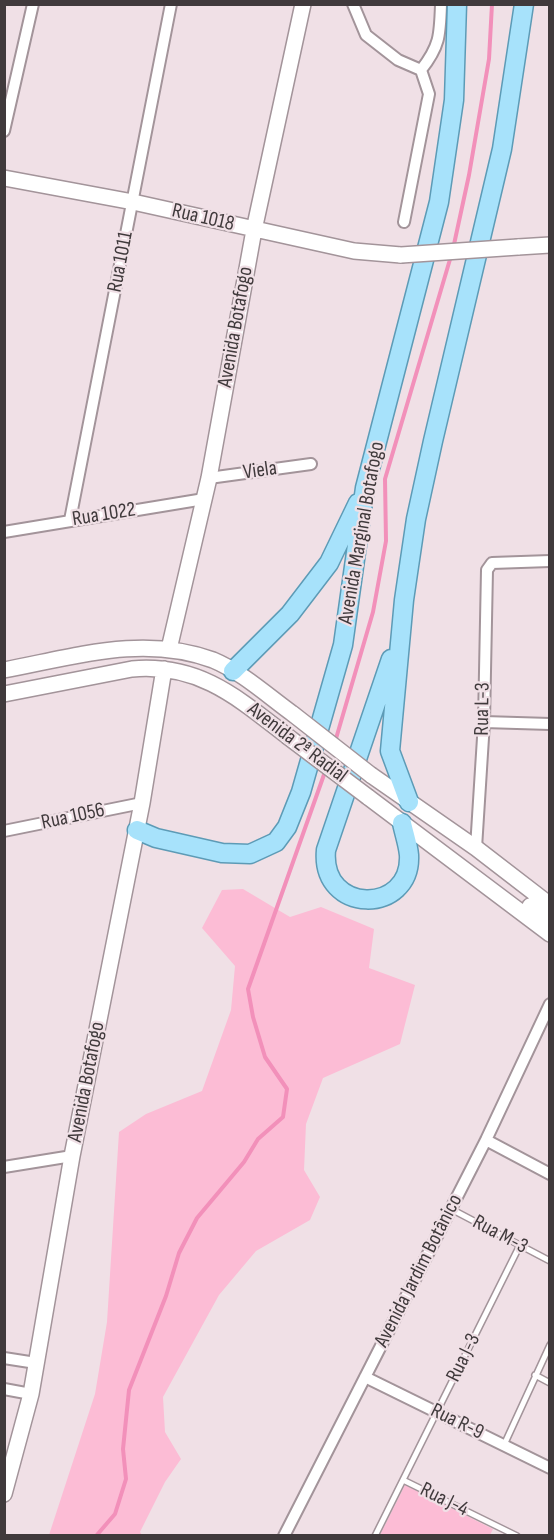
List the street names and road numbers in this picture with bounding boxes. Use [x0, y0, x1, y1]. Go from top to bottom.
street label: Rua 1018 [169, 199, 237, 237]
street label: Rua 1011 [103, 229, 139, 295]
street label: Avenida Botafogo [213, 265, 259, 389]
street label: Avenida Marginal Botafogo [334, 440, 390, 626]
street label: Viela [242, 456, 278, 486]
street label: Rua 1022 [70, 498, 138, 532]
street label: Rua L-3 [470, 682, 496, 736]
street label: Avenida 2ª Radial [242, 697, 352, 789]
street label: Rua 1056 [39, 798, 107, 836]
street label: Avenida Botafogo [63, 1020, 111, 1144]
street label: Avenida Jardim Botânico [370, 1190, 468, 1352]
street label: Rua M-3 [468, 1210, 532, 1260]
street label: Rua J-3 [442, 1330, 486, 1386]
street label: Rua R-9 [426, 1398, 488, 1446]
street label: Rua J-4 [416, 1478, 472, 1522]

